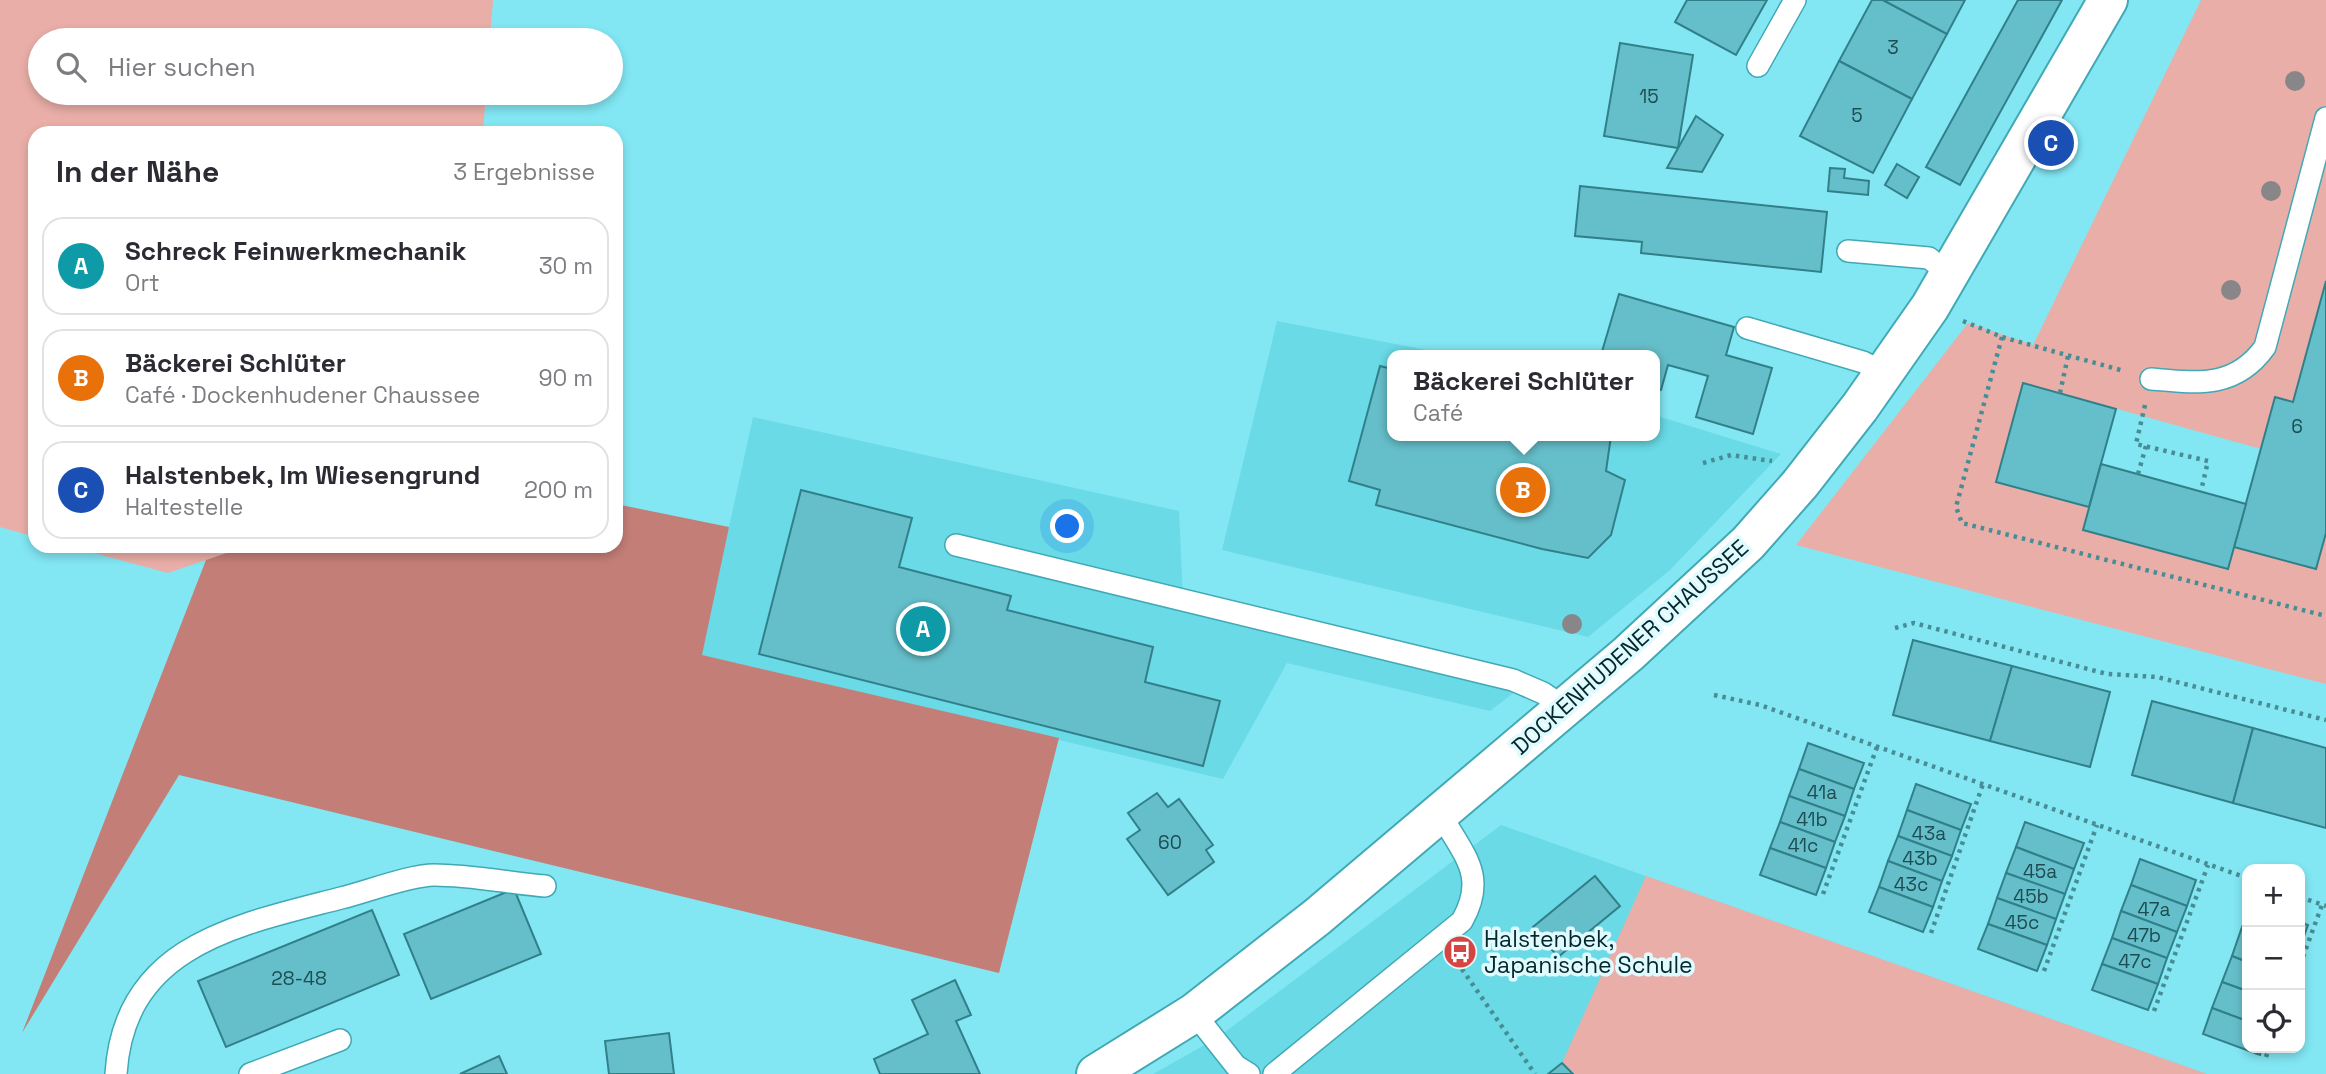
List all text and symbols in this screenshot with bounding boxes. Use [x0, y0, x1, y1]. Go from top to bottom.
search box [28, 28, 623, 105]
house number: 3 [1887, 35, 1899, 60]
icon: search [52, 48, 90, 86]
text: Hier suchen [108, 50, 256, 84]
house number: 15 [1639, 84, 1659, 109]
house number: 5 [1851, 103, 1863, 128]
pin: C [2028, 117, 2074, 169]
text: In der Nähe [56, 152, 219, 191]
text: 3 Ergebnisse [453, 157, 595, 187]
text: Schreck Feinwerkmechanik [125, 234, 466, 268]
text: A [74, 251, 88, 281]
text: 30 m [539, 251, 593, 281]
text: Ort [125, 268, 160, 298]
text: Bäckerei Schlüter [125, 346, 346, 380]
popup [1387, 350, 1660, 441]
text: B [73, 363, 89, 393]
text: 90 m [538, 363, 593, 393]
text: Bäckerei Schlüter [1413, 364, 1634, 398]
text: Café · Dockenhudener Chaussee [125, 380, 480, 410]
text: Café [1413, 398, 1463, 428]
house number: 6 [2291, 414, 2303, 439]
text: Halstenbek, Im Wiesengrund [125, 458, 480, 492]
pin: B [1500, 464, 1546, 516]
text: C [74, 475, 88, 505]
text: 200 m [524, 475, 593, 505]
text: Haltestelle [125, 492, 243, 522]
your location [1050, 509, 1084, 543]
street label: DOCKENHUDENER CHAUSSEE [1505, 533, 1755, 761]
pin: A [900, 603, 946, 655]
house number: 41a [1807, 780, 1837, 805]
house number: 41b [1796, 807, 1828, 832]
house number: 43a [1912, 821, 1946, 846]
house number: 60 [1158, 830, 1182, 855]
house number: 41c [1788, 833, 1818, 858]
house number: 43b [1902, 846, 1938, 871]
house number: 45a [2023, 859, 2057, 884]
map controls [2242, 864, 2305, 1053]
button: + [2242, 864, 2305, 927]
house number: 43c [1894, 872, 1928, 897]
house number: 45b [2013, 884, 2049, 909]
house number: 47a [2138, 897, 2171, 922]
house number: 45c [2005, 910, 2039, 935]
house number: 47b [2127, 923, 2161, 948]
place label: Halstenbek, Japanische Schule [1484, 924, 1693, 980]
button: − [2242, 927, 2305, 990]
bus stop icon: Halstenbek, Japanische Schule [1441, 933, 1479, 971]
house number: 47c [2118, 949, 2152, 974]
house number: 28-48 [271, 966, 327, 991]
button: locate [2242, 990, 2305, 1053]

